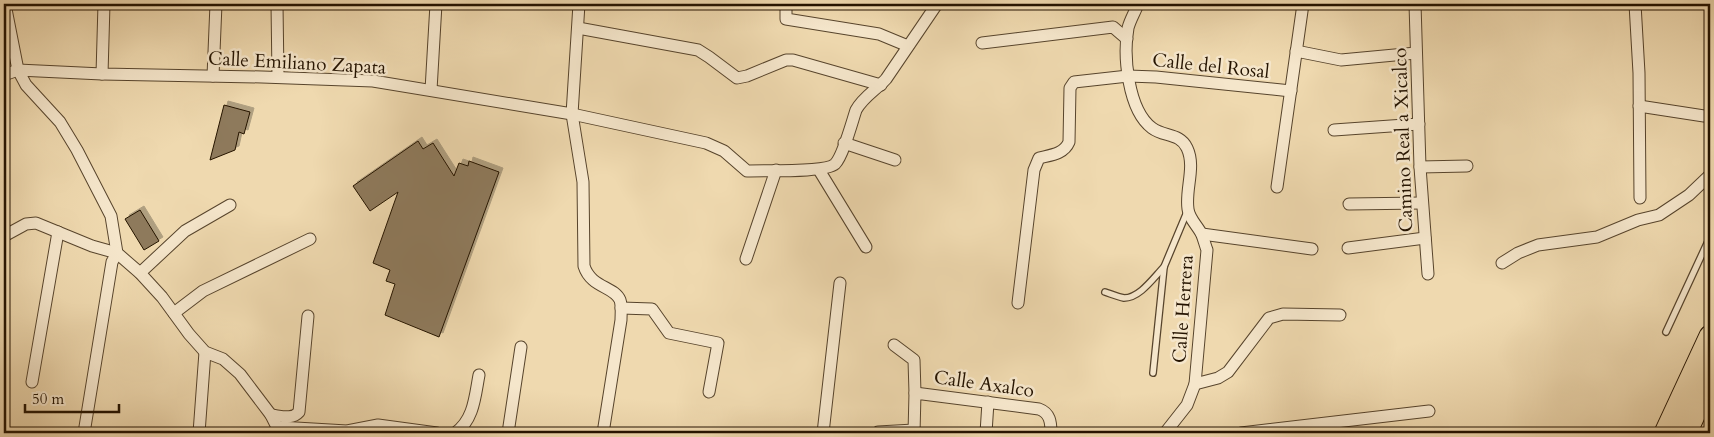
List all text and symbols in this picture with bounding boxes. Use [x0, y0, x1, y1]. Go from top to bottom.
street label: Calle Emiliano Zapata [207, 45, 387, 81]
street label: Calle del Rosal [1151, 47, 1271, 85]
street label: Camino Real a Xicalco [1387, 47, 1419, 233]
street label: Calle Herrera [1166, 254, 1200, 364]
street label: Calle Axalco [932, 364, 1036, 404]
scale bar [25, 382, 119, 414]
text: 50 m [32, 389, 64, 409]

